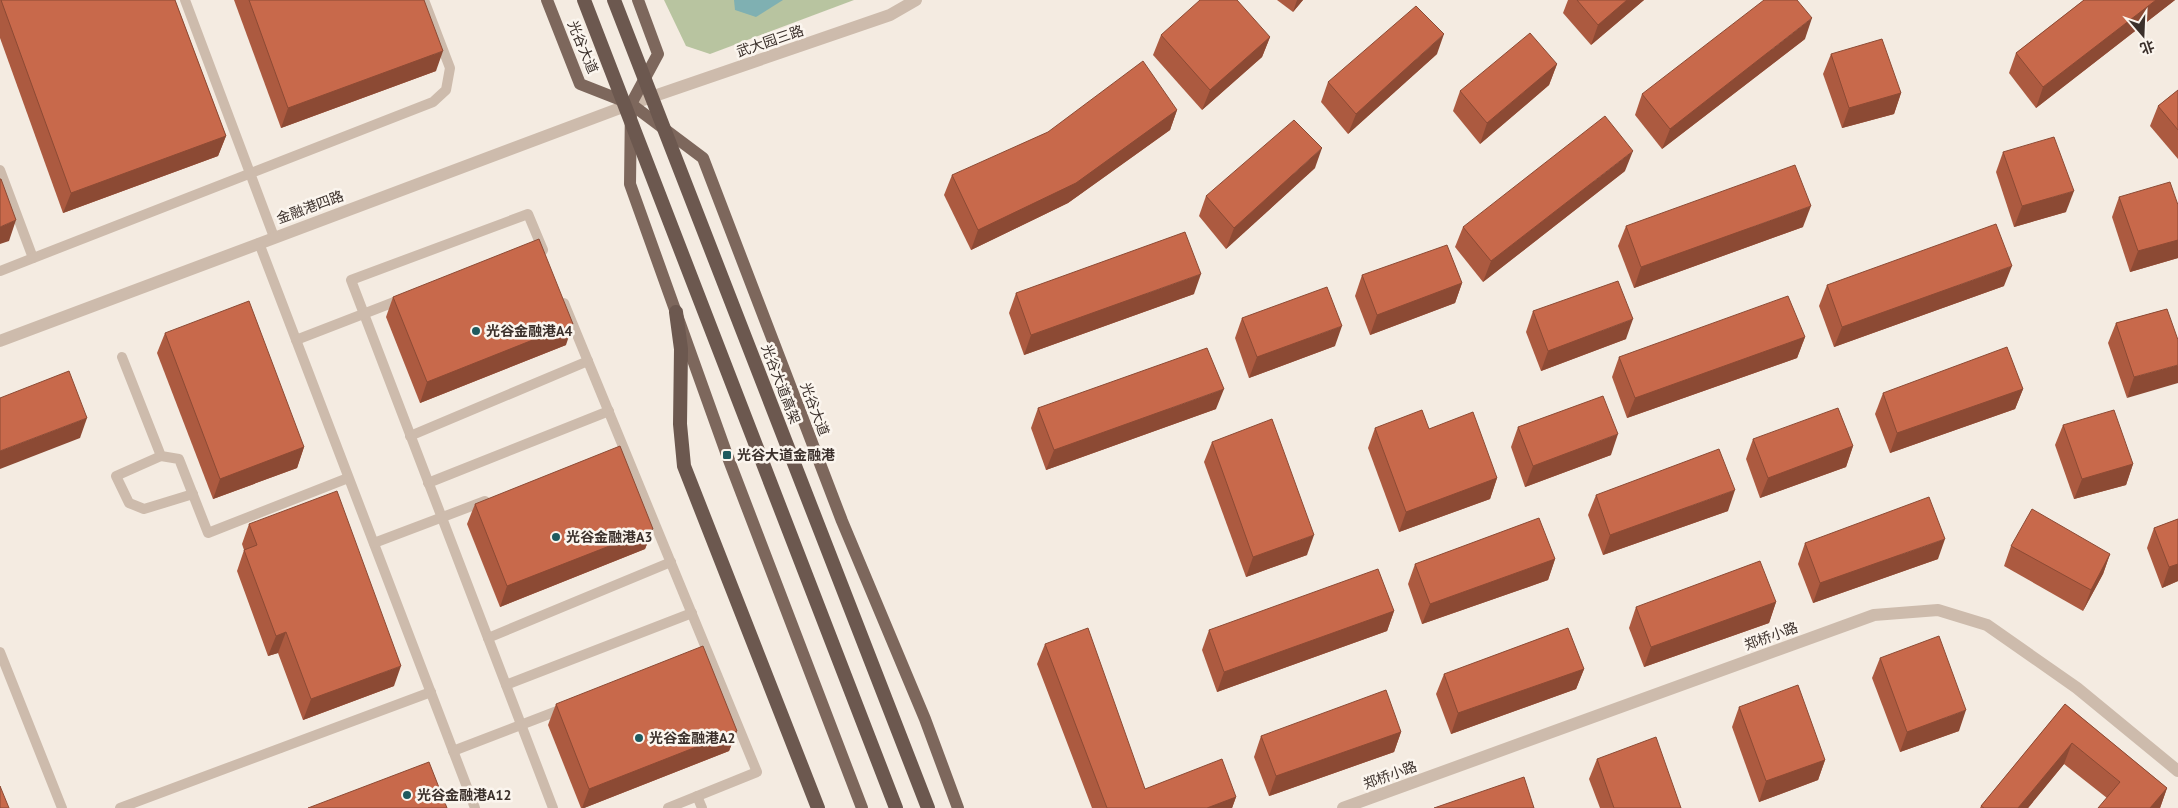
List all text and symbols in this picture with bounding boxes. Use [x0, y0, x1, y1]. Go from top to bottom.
north arrow [2118, 10, 2168, 60]
street label: 光谷大道 [564, 18, 602, 76]
street label: 武大园三路 [734, 21, 806, 61]
text: 北 [2138, 37, 2157, 58]
street label: 金融港四路 [274, 187, 346, 227]
place label: 光谷金融港A4 [486, 322, 572, 340]
marker: 光谷金融港A4 [470, 325, 482, 337]
street label: 光谷大道高架 [758, 342, 804, 426]
street label: 光谷大道 [797, 380, 833, 438]
place label: 光谷大道金融港 [737, 446, 835, 464]
marker: 光谷大道金融港 [721, 449, 733, 461]
place label: 光谷金融港A3 [566, 528, 652, 546]
marker: 光谷金融港A3 [550, 531, 562, 543]
street label: 郑桥小路 [1742, 618, 1800, 654]
place label: 光谷金融港A2 [649, 729, 735, 747]
marker: 光谷金融港A2 [633, 732, 645, 744]
street label: 郑桥小路 [1361, 757, 1419, 793]
place label: 光谷金融港A12 [417, 786, 511, 804]
marker: 光谷金融港A12 [401, 789, 413, 801]

